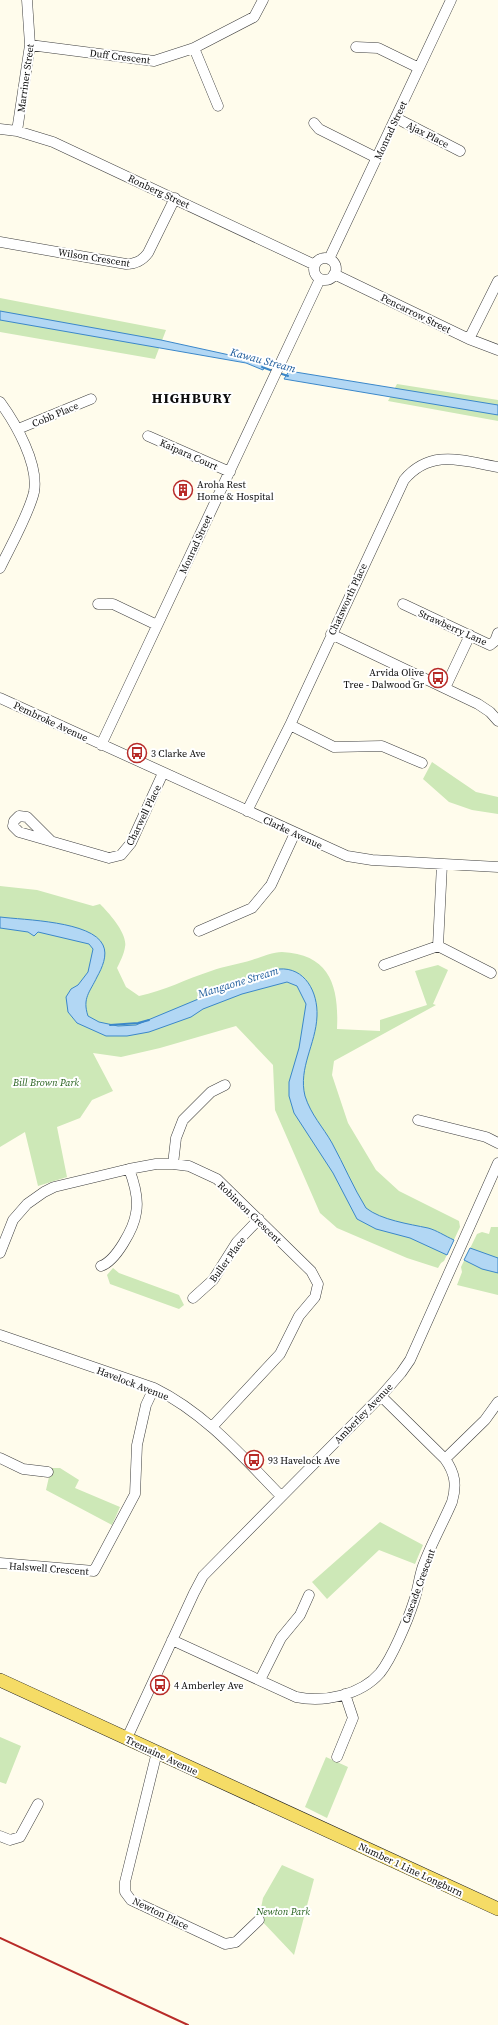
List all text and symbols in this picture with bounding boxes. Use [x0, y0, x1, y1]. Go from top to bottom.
street label: Marriner Street [14, 42, 37, 113]
street label: Duff Crescent [89, 46, 152, 67]
street label: Monrad Street [371, 98, 410, 162]
street label: Ajax Place [404, 118, 451, 151]
street label: Ronberg Street [126, 172, 192, 212]
street label: Wilson Crescent [57, 245, 132, 270]
street label: Pencarrow Street [379, 291, 454, 336]
water label: Kawau Stream [227, 344, 297, 376]
district label: HIGHBURY [152, 388, 232, 408]
street label: Cobb Place [30, 399, 80, 430]
street label: Kaipara Court [158, 436, 221, 473]
place label: Aroha Rest Home & Hospital [197, 478, 274, 503]
building icon: Aroha Rest Home & Hospital [172, 479, 194, 501]
street label: Monrad Street [176, 512, 215, 576]
street label: Chatsworth Place [325, 561, 370, 637]
street label: Strawberry Lane [416, 607, 489, 648]
place label: Arvida Olive Tree - Dalwood Gr [344, 666, 425, 691]
bus stop icon: Arvida Olive Tree - Dalwood Gr [427, 667, 449, 689]
street label: Pembroke Avenue [12, 699, 90, 744]
bus stop icon: 3 Clarke Ave [126, 742, 148, 764]
place label: 3 Clarke Ave [151, 747, 205, 760]
street label: Charwell Place [123, 783, 164, 848]
street label: Clarke Avenue [261, 813, 324, 852]
water label: Mangaone Stream [195, 963, 280, 1002]
park label: Bill Brown Park [12, 1076, 79, 1089]
street label: Robinson Crescent [215, 1179, 285, 1247]
street label: Buller Place [206, 1234, 248, 1285]
street label: Havelock Avenue [95, 1364, 171, 1403]
street label: Amberley Avenue [331, 1380, 395, 1446]
bus stop icon: 93 Havelock Ave [243, 1449, 265, 1471]
place label: 93 Havelock Ave [268, 1454, 340, 1467]
street label: Cascade Crescent [399, 1547, 438, 1625]
street label: Halswell Crescent [9, 1559, 90, 1578]
bus stop icon: 4 Amberley Ave [149, 1674, 171, 1696]
place label: 4 Amberley Ave [174, 1679, 243, 1692]
street label: Tremaine Avenue [124, 1733, 200, 1778]
street label: Number 1 Line Longburn [357, 1840, 465, 1899]
street label: Newton Place [131, 1894, 191, 1933]
park label: Newton Park [255, 1905, 310, 1918]

